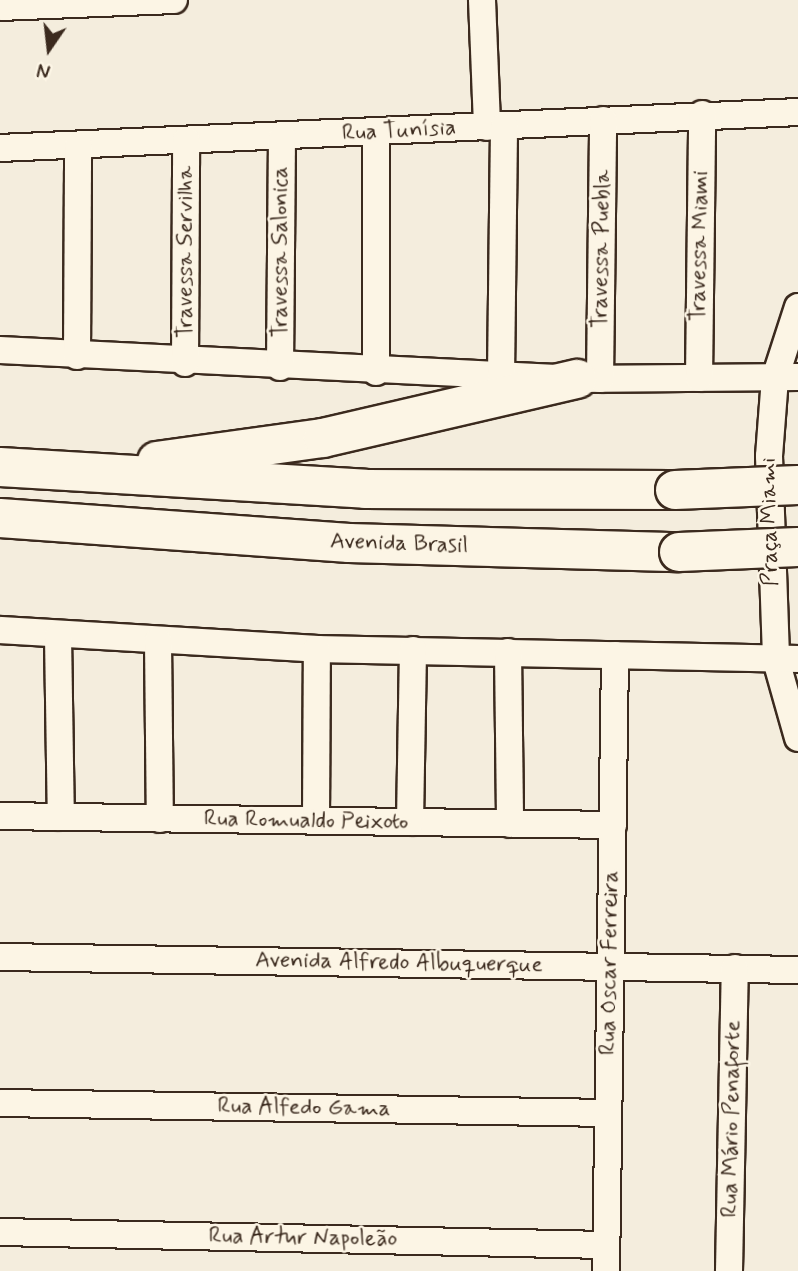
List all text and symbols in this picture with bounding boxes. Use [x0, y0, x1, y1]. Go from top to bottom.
north arrow [14, 14, 84, 84]
text: N [35, 56, 53, 84]
street label: Rua Tunísia [344, 114, 454, 148]
street label: Travessa Salonica [267, 164, 295, 340]
street label: Travessa Servilha [172, 166, 200, 338]
street label: Travessa Miami [685, 168, 715, 324]
street label: Travessa Puebla [587, 170, 617, 328]
street label: Praça Miami [755, 459, 785, 585]
street label: Avenida Brasil [329, 528, 469, 560]
street label: Rua Romualdo Peixoto [202, 805, 410, 837]
street label: Rua Oscar Ferreira [595, 870, 625, 1056]
street label: Avenida Alfredo Albuquerque [258, 947, 540, 979]
street label: Rua Mário Penaforte [716, 1021, 748, 1217]
street label: Rua Alfedo Gama [219, 1093, 389, 1123]
street label: Rua Artur Napoleão [209, 1223, 397, 1253]

